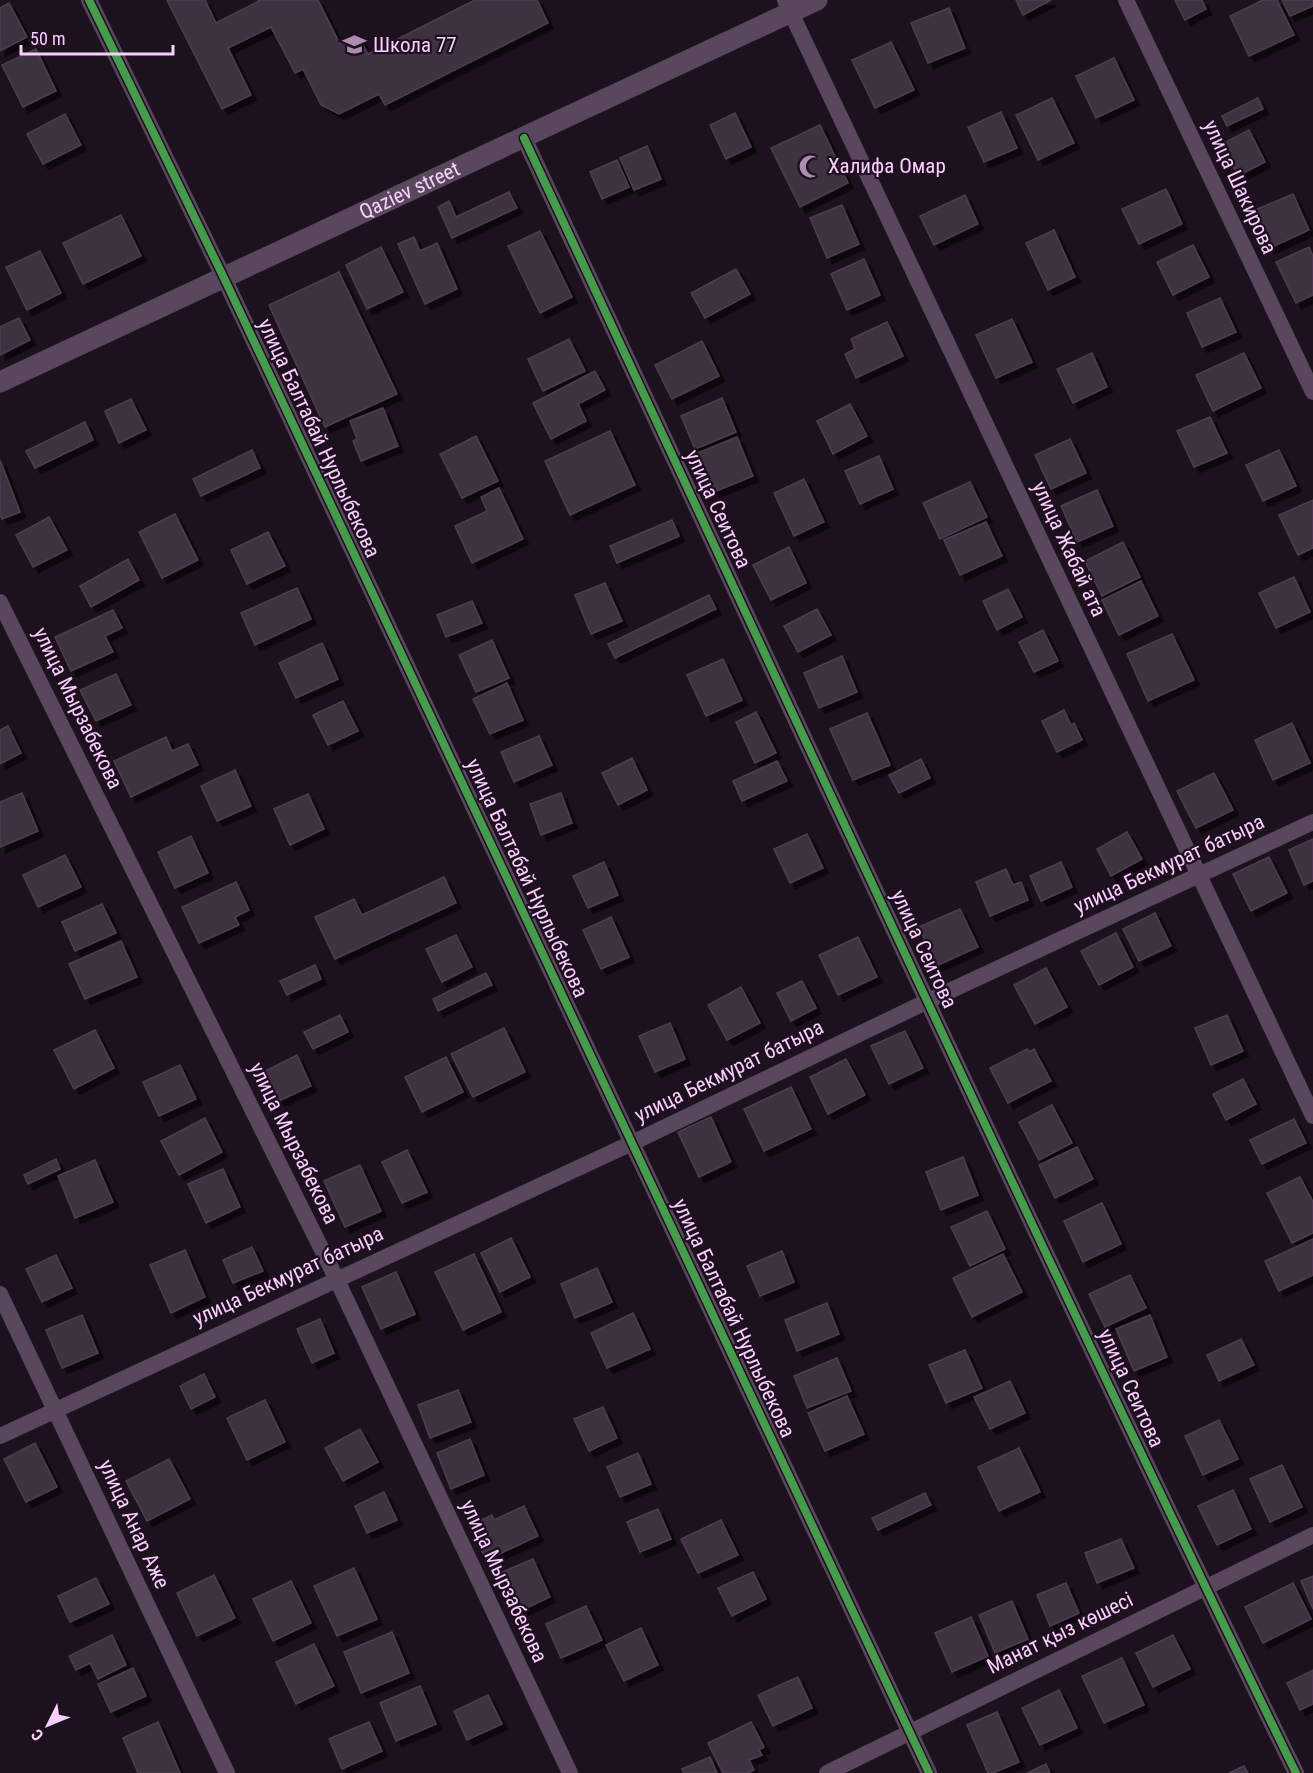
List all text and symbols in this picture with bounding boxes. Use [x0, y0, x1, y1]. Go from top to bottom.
scale bar [21, 18, 172, 56]
text: 50 m [30, 28, 65, 49]
school or university icon: Школа 77 [342, 32, 368, 58]
place label: Школа 77 [373, 33, 457, 57]
street label: улица Шакирова [1198, 116, 1282, 258]
mosque icon: Халифа Омар [797, 153, 823, 179]
place label: Халифа Омар [828, 154, 946, 178]
street label: Qaziev street [355, 157, 464, 224]
street label: улица Балтабай Нурлыбекова [253, 315, 385, 561]
street label: улица Сеитова [680, 446, 756, 572]
street label: улица Жабай ата [1027, 477, 1111, 621]
street label: улица Мырзабекова [28, 623, 128, 793]
street label: улица Балтабай Нурлыбекова [461, 755, 593, 1001]
street label: улица Бекмурат батыра [1070, 809, 1268, 919]
street label: улица Сеитова [886, 886, 962, 1012]
street label: улица Бекмурат батыра [631, 1015, 827, 1127]
street label: улица Мырзабекова [244, 1058, 344, 1228]
street label: улица Балтабай Нурлыбекова [668, 1195, 800, 1441]
street label: улица Бекмурат батыра [189, 1221, 387, 1331]
street label: улица Сеитова [1093, 1325, 1169, 1451]
street label: улица Анар Аже [94, 1456, 174, 1592]
street label: улица Мырзабекова [456, 1496, 552, 1666]
street label: Манат қыз көшесі [983, 1587, 1137, 1679]
north arrow [18, 1695, 78, 1755]
text: С [27, 1725, 47, 1745]

